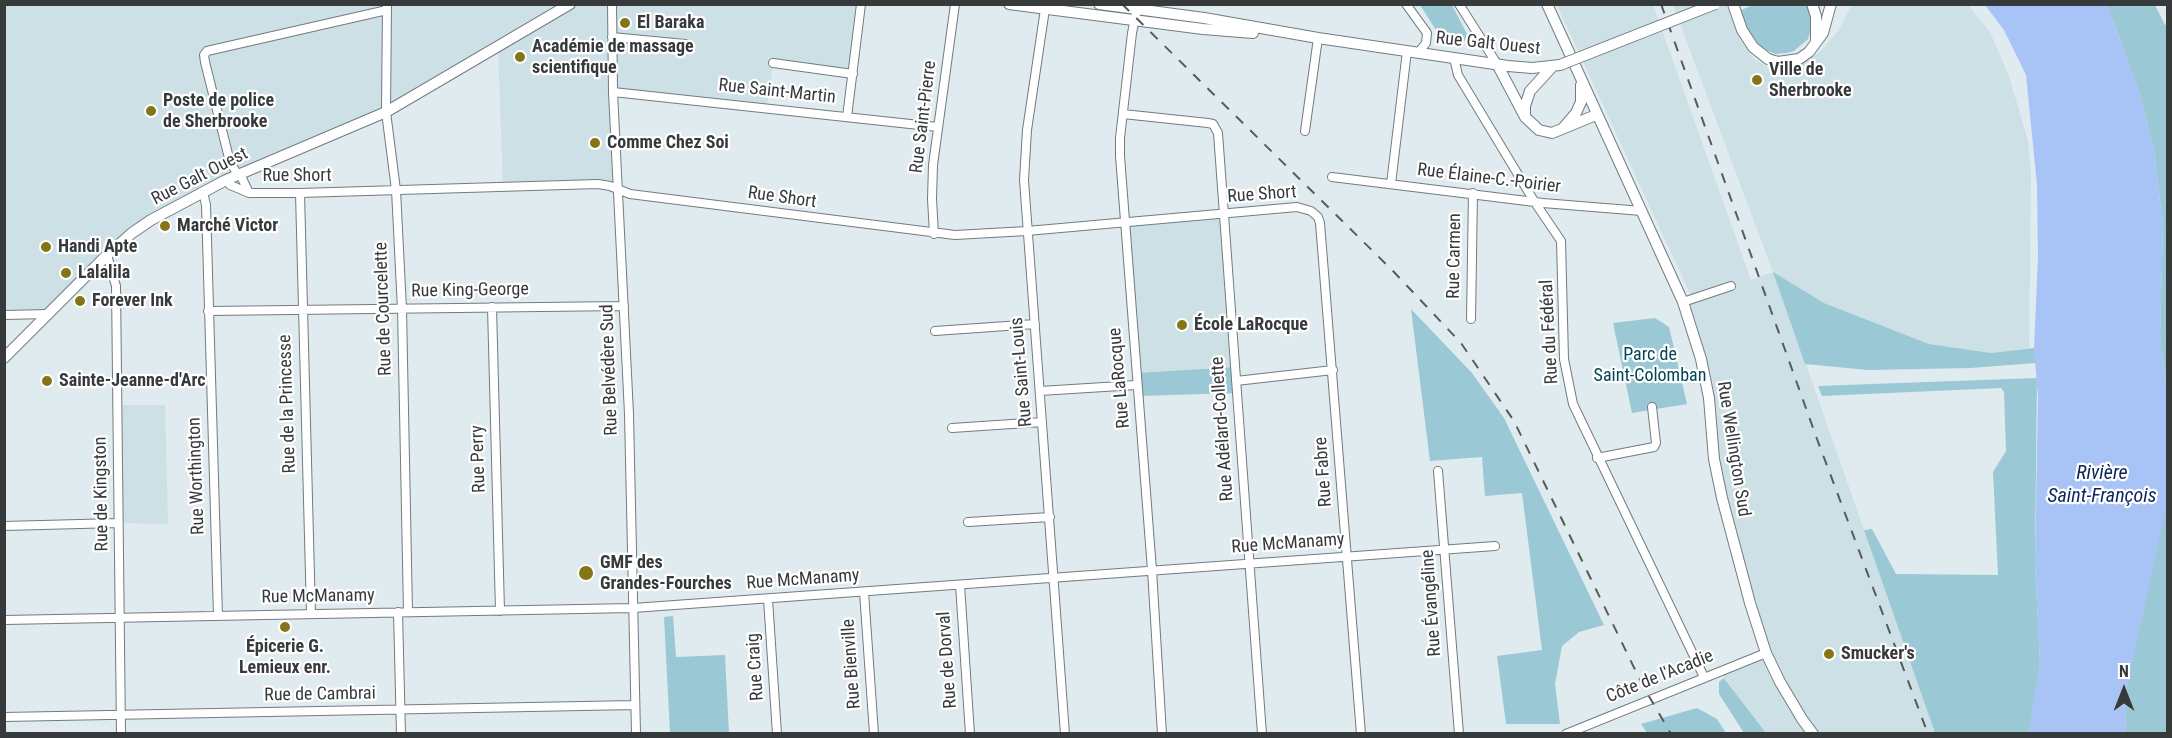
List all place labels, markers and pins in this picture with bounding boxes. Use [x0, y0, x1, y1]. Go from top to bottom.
place label: El Baraka [637, 12, 704, 34]
marker: El Baraka [618, 16, 632, 30]
place label: Académie de massage scientifique [532, 36, 694, 78]
marker: Académie de massage scientifique [513, 50, 527, 64]
place label: Ville de Sherbrooke [1769, 59, 1852, 101]
marker: Ville de Sherbrooke [1750, 73, 1764, 87]
place label: Poste de police de Sherbrooke [163, 90, 274, 132]
marker: Poste de police de Sherbrooke [144, 104, 158, 118]
place label: Comme Chez Soi [607, 132, 729, 154]
marker: Comme Chez Soi [588, 136, 602, 150]
place label: Marché Victor [177, 215, 278, 237]
marker: Marché Victor [158, 219, 172, 233]
place label: Handi Apte [58, 236, 137, 258]
marker: Handi Apte [39, 240, 53, 254]
place label: Lalalila [78, 262, 130, 284]
marker: Lalalila [59, 266, 73, 280]
place label: Forever Ink [92, 290, 173, 312]
marker: Forever Ink [73, 294, 87, 308]
place label: École LaRocque [1194, 314, 1308, 336]
marker: École LaRocque [1175, 318, 1189, 332]
place label: Sainte-Jeanne-d'Arc [59, 370, 206, 392]
marker: Sainte-Jeanne-d'Arc [40, 374, 54, 388]
place label: GMF des Grandes-Fourches [600, 552, 732, 594]
marker: GMF des Grandes-Fourches [577, 564, 595, 582]
marker: Épicerie G. Lemieux enr. [278, 620, 292, 634]
place label: Épicerie G. Lemieux enr. [239, 636, 331, 678]
place label: Smucker's [1841, 643, 1915, 665]
marker: Smucker's [1822, 647, 1836, 661]

